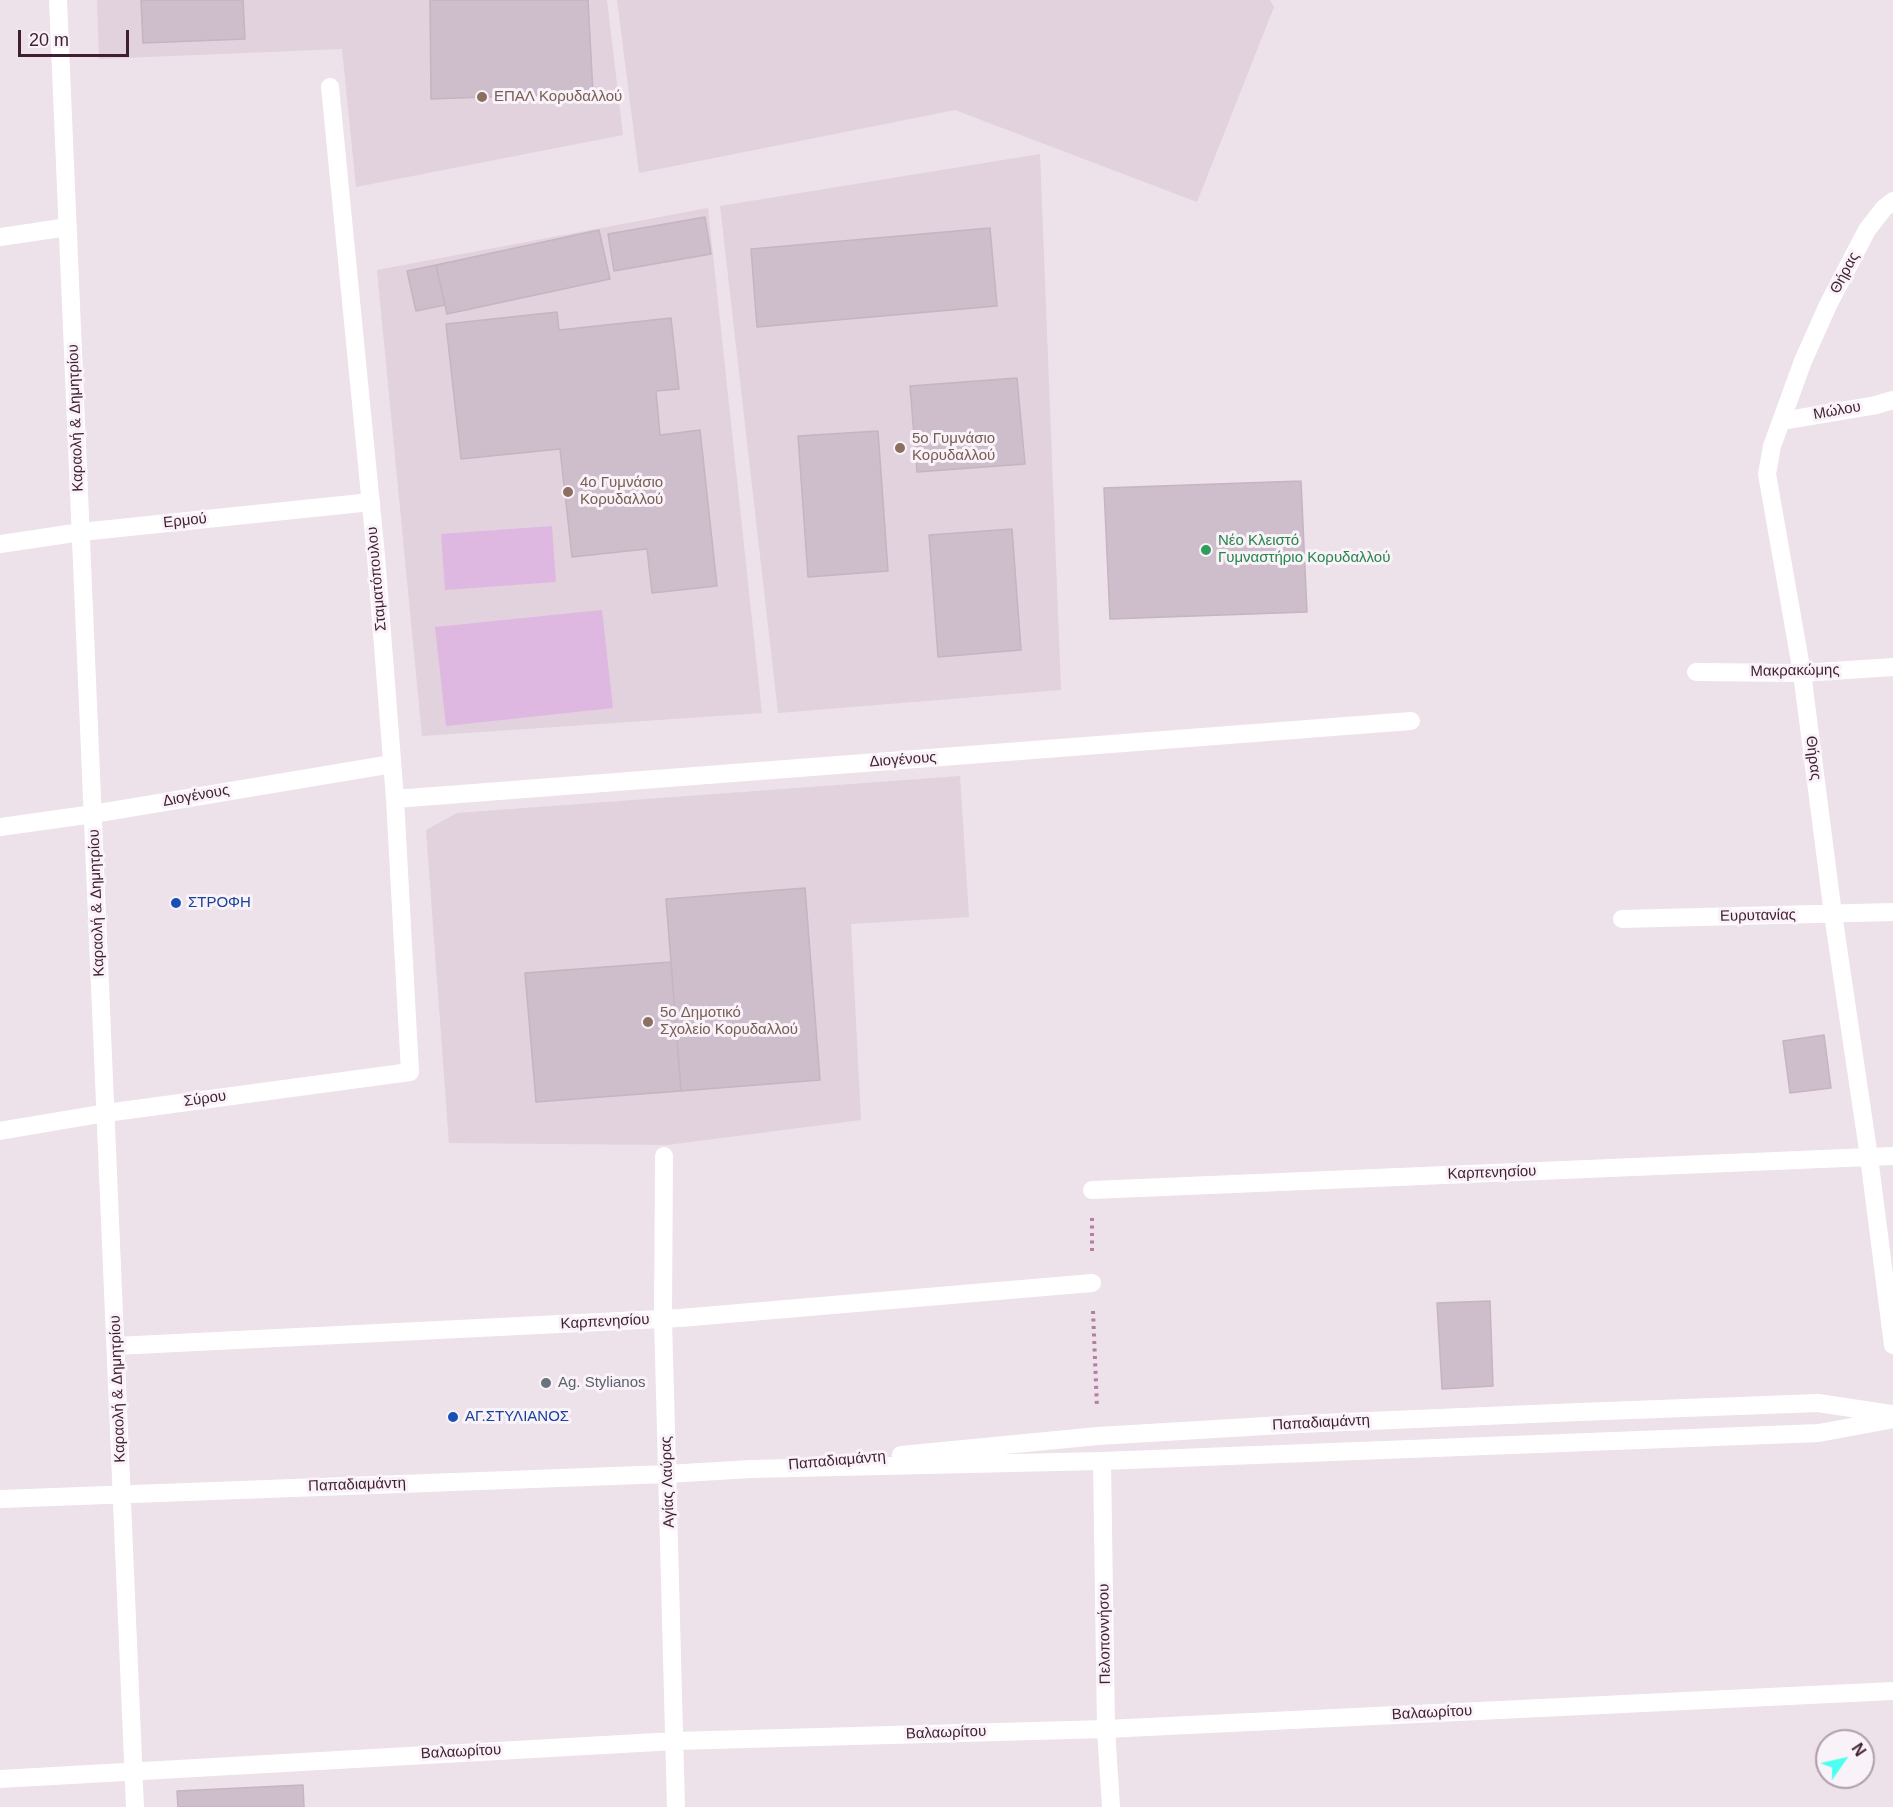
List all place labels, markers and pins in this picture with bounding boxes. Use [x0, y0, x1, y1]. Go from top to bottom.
place label: ΕΠΑΛ Κορυδαλλού [494, 88, 622, 106]
marker: ΕΠΑΛ Κορυδαλλού [475, 90, 489, 104]
place label: 5ο Γυμνάσιο Κορυδαλλού [912, 430, 995, 465]
marker: 5ο Γυμνάσιο Κορυδαλλού [893, 441, 907, 455]
place label: 4ο Γυμνάσιο Κορυδαλλού [580, 474, 663, 509]
marker: 4ο Γυμνάσιο Κορυδαλλού [561, 485, 575, 499]
place label: Νέο Κλειστό Γυμναστήριο Κορυδαλλού [1218, 532, 1390, 567]
marker: Νέο Κλειστό Γυμναστήριο Κορυδαλλού [1199, 543, 1213, 557]
place label: ΣΤΡΟΦΗ [188, 894, 251, 912]
marker: ΣΤΡΟΦΗ [169, 896, 183, 910]
place label: 5ο Δημοτικό Σχολείο Κορυδαλλού [660, 1004, 798, 1039]
marker: 5ο Δημοτικό Σχολείο Κορυδαλλού [641, 1015, 655, 1029]
place label: Ag. Stylianos [558, 1374, 646, 1392]
marker: Ag. Stylianos [539, 1376, 553, 1390]
place label: ΑΓ.ΣΤΥΛΙΑΝΟΣ [465, 1408, 569, 1426]
marker: ΑΓ.ΣΤΥΛΙΑΝΟΣ [446, 1410, 460, 1424]

